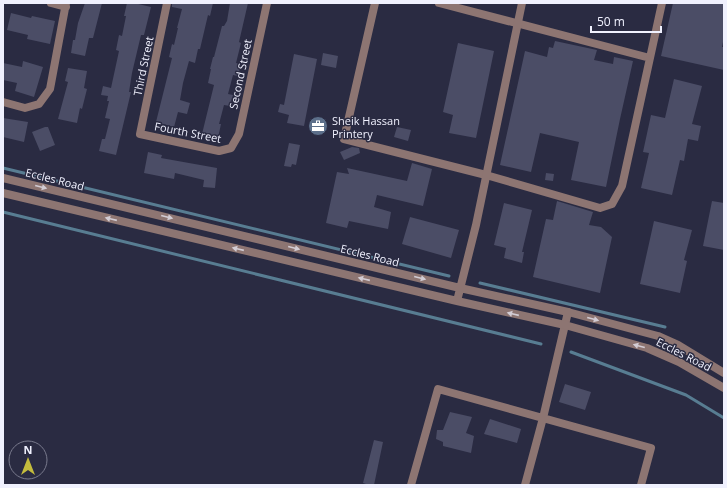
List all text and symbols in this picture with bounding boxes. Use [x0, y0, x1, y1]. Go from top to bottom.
scale bar [591, 8, 661, 34]
text: 50 m [597, 13, 625, 30]
street label: Third Street [129, 35, 157, 97]
street label: Second Street [225, 38, 255, 110]
place label: Sheik Hassan Printery [332, 113, 400, 141]
office icon: Sheik Hassan Printery [307, 115, 329, 137]
street label: Fourth Street [153, 118, 223, 146]
street label: Eccles Road [24, 164, 86, 194]
one-way arrow [35, 184, 47, 190]
one-way arrow [161, 215, 174, 221]
one-way arrow [105, 216, 117, 222]
street label: Eccles Road [339, 240, 401, 270]
one-way arrow [288, 245, 300, 251]
one-way arrow [231, 246, 244, 252]
one-way arrow [358, 276, 370, 282]
one-way arrow [414, 276, 426, 282]
one-way arrow [507, 310, 519, 316]
one-way arrow [587, 316, 599, 322]
street label: Eccles Road [654, 334, 714, 374]
one-way arrow [633, 343, 645, 349]
north arrow [8, 440, 48, 480]
text: N [24, 442, 32, 457]

